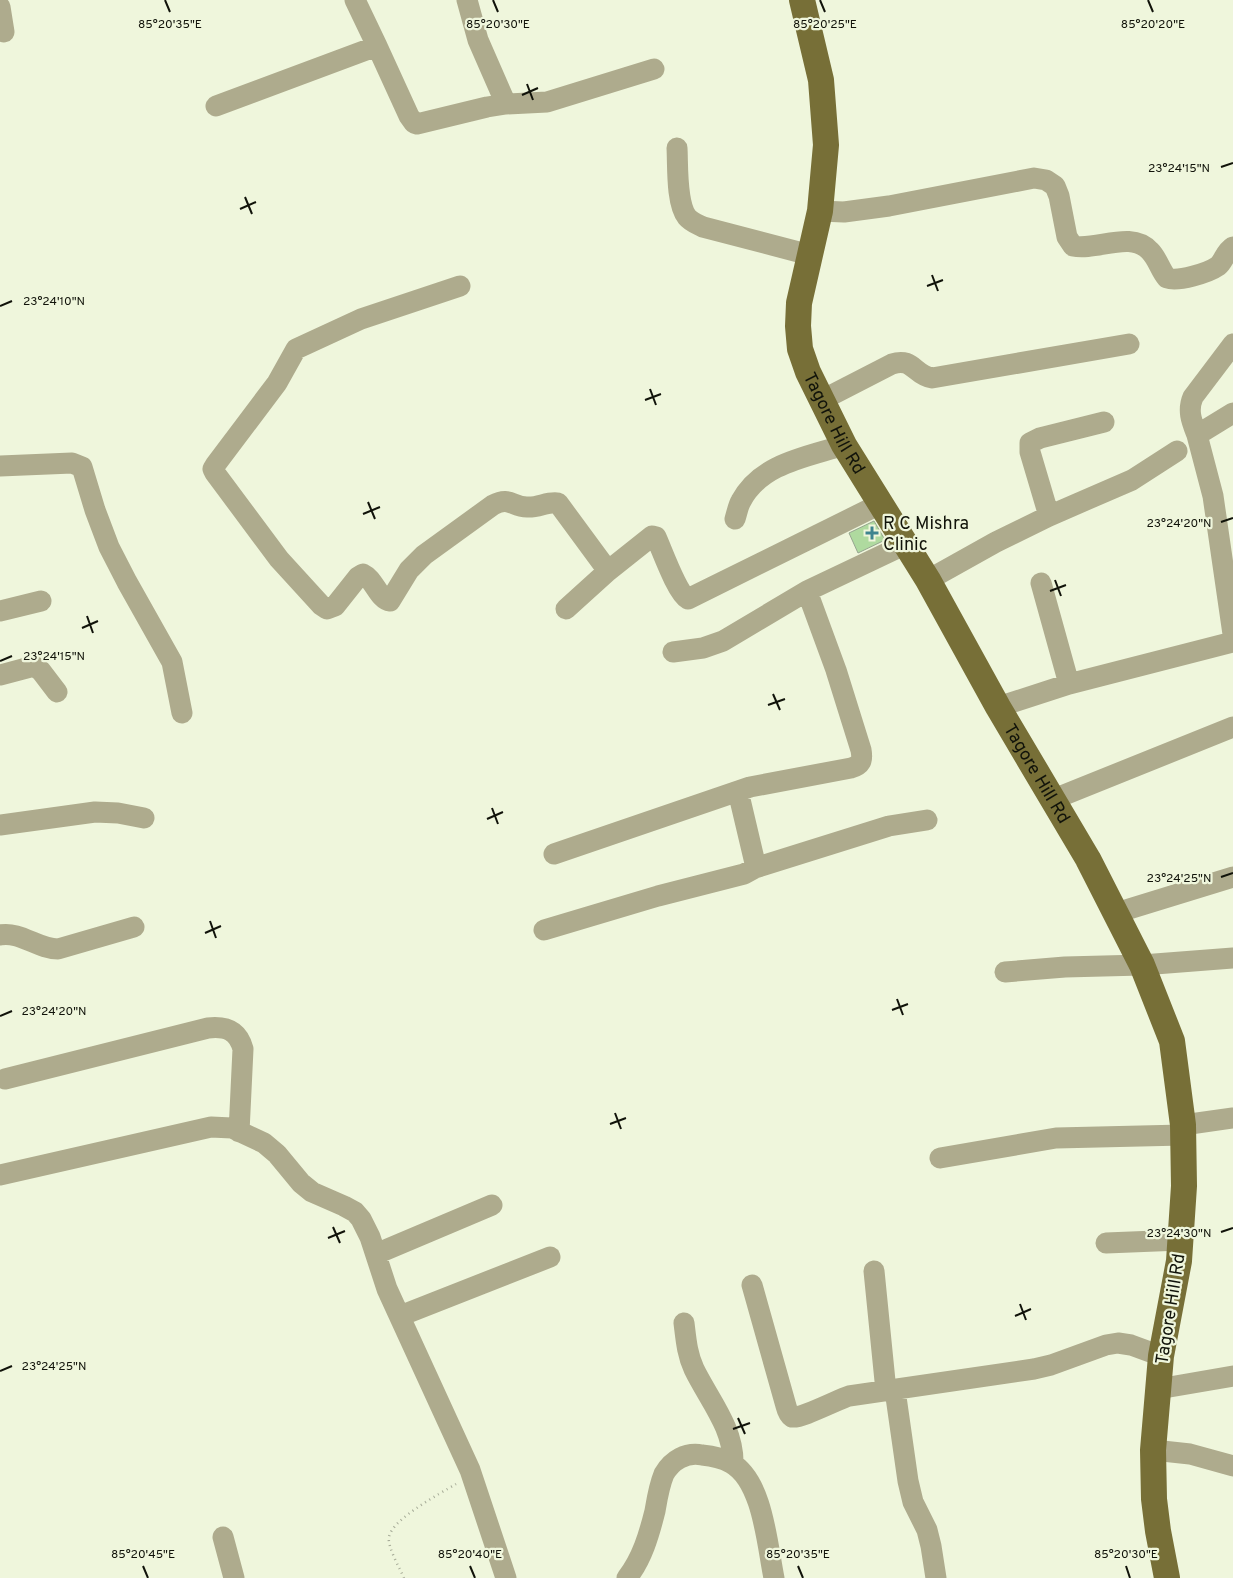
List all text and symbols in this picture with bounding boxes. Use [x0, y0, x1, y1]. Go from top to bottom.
text: 85°20'35"E [138, 17, 202, 33]
text: 85°20'30"E [466, 17, 530, 33]
text: 85°20'25"E [793, 17, 857, 33]
text: 85°20'20"E [1121, 17, 1185, 33]
text: 23°24'15"N [1148, 161, 1210, 177]
text: 23°24'10"N [23, 294, 85, 310]
street label: Tagore Hill Rd [797, 369, 869, 479]
place label: R C Mishra Clinic [883, 513, 969, 557]
text: 23°24'20"N [1146, 516, 1212, 532]
marker: R C Mishra Clinic [865, 526, 879, 540]
text: 23°24'15"N [23, 649, 85, 665]
street label: Tagore Hill Rd [998, 720, 1074, 828]
text: 23°24'25"N [1147, 871, 1211, 887]
text: 23°24'20"N [21, 1004, 87, 1020]
text: 23°24'30"N [1147, 1226, 1211, 1242]
street label: Tagore Hill Rd [1151, 1252, 1192, 1366]
text: 23°24'25"N [22, 1359, 86, 1375]
text: 85°20'45"E [111, 1547, 175, 1563]
text: 85°20'40"E [438, 1547, 502, 1563]
text: 85°20'35"E [766, 1547, 830, 1563]
text: 85°20'30"E [1094, 1547, 1158, 1563]

